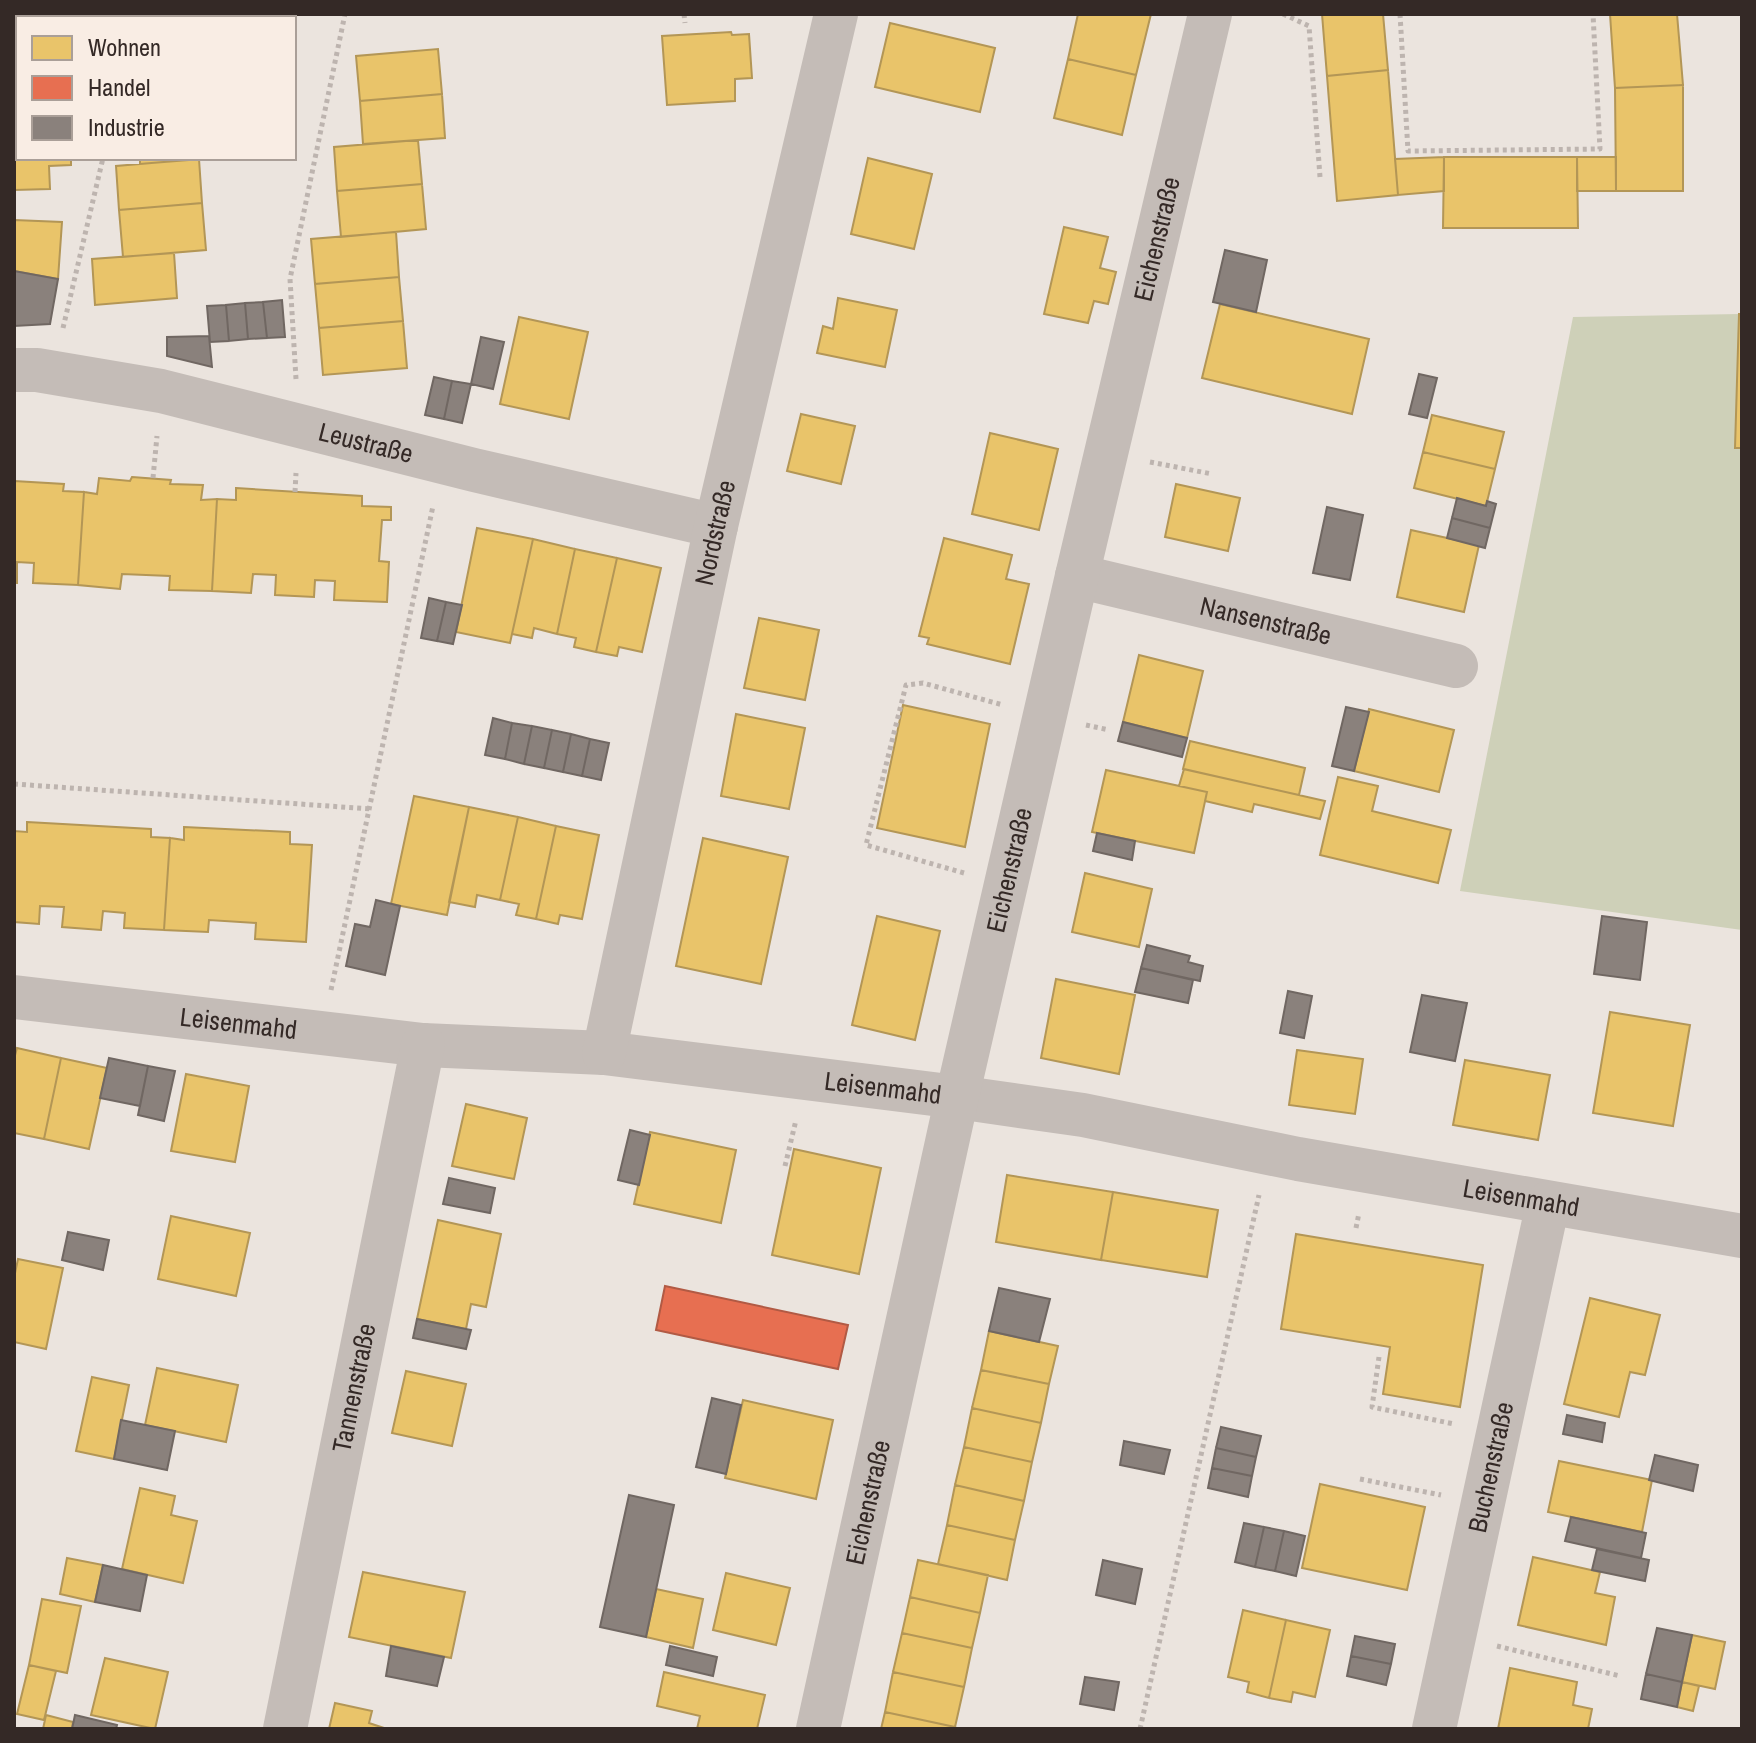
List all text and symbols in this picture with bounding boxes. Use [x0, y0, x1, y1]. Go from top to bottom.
legend [16, 16, 296, 160]
text: Wohnen [88, 31, 161, 63]
text: Handel [88, 71, 150, 103]
text: Industrie [88, 111, 165, 143]
street label: Eichenstraße [1125, 173, 1188, 305]
street label: Leustraße [315, 413, 417, 471]
street label: Nordstraße [686, 477, 743, 588]
street label: Nansenstraße [1197, 588, 1335, 653]
street label: Eichenstraße [977, 804, 1040, 936]
street label: Leisenmahd [178, 999, 299, 1047]
street label: Leisenmahd [823, 1063, 943, 1112]
street label: Leisenmahd [1460, 1170, 1582, 1224]
street label: Tannenstraße [323, 1320, 383, 1455]
street label: Buchenstraße [1459, 1398, 1521, 1536]
street label: Eichenstraße [837, 1437, 898, 1568]

